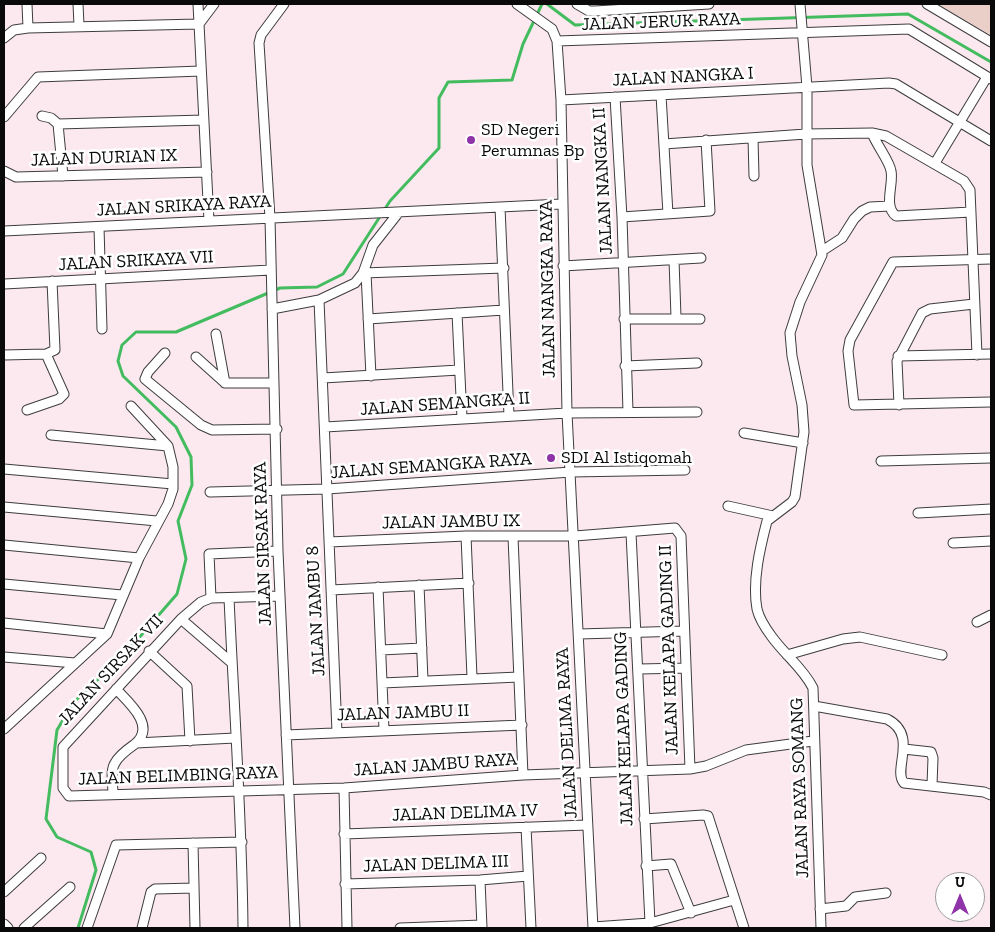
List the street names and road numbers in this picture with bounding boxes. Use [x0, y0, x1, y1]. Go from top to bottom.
street label: JALAN JERUK RAYA [581, 8, 741, 36]
street label: JALAN NANGKA I [612, 63, 754, 91]
street label: JALAN NANGKA II [588, 107, 618, 255]
street label: JALAN DURIAN IX [30, 145, 178, 171]
street label: JALAN SRIKAYA RAYA [96, 191, 272, 221]
street label: JALAN NANGKA RAYA [536, 200, 560, 378]
street label: JALAN SRIKAYA VII [58, 246, 214, 276]
street label: JALAN SEMANGKA II [359, 387, 531, 421]
street label: JALAN SEMANGKA RAYA [330, 448, 532, 484]
street label: JALAN SIRSAK RAYA [249, 462, 277, 626]
street label: JALAN JAMBU IX [382, 510, 520, 534]
street label: JALAN JAMBU 8 [302, 545, 330, 677]
street label: JALAN KELAPA GADING II [655, 545, 683, 755]
street label: JALAN SIRSAK VII [54, 610, 168, 730]
street label: JALAN KELAPA GADING [610, 631, 638, 827]
street label: JALAN DELIMA RAYA [552, 647, 582, 819]
street label: JALAN RAYA SOMANG [786, 697, 814, 879]
street label: JALAN JAMBU II [336, 700, 470, 726]
street label: JALAN JAMBU RAYA [353, 749, 517, 781]
street label: JALAN BELIMBING RAYA [78, 762, 278, 790]
street label: JALAN DELIMA IV [392, 800, 538, 826]
street label: JALAN DELIMA III [363, 851, 509, 877]

